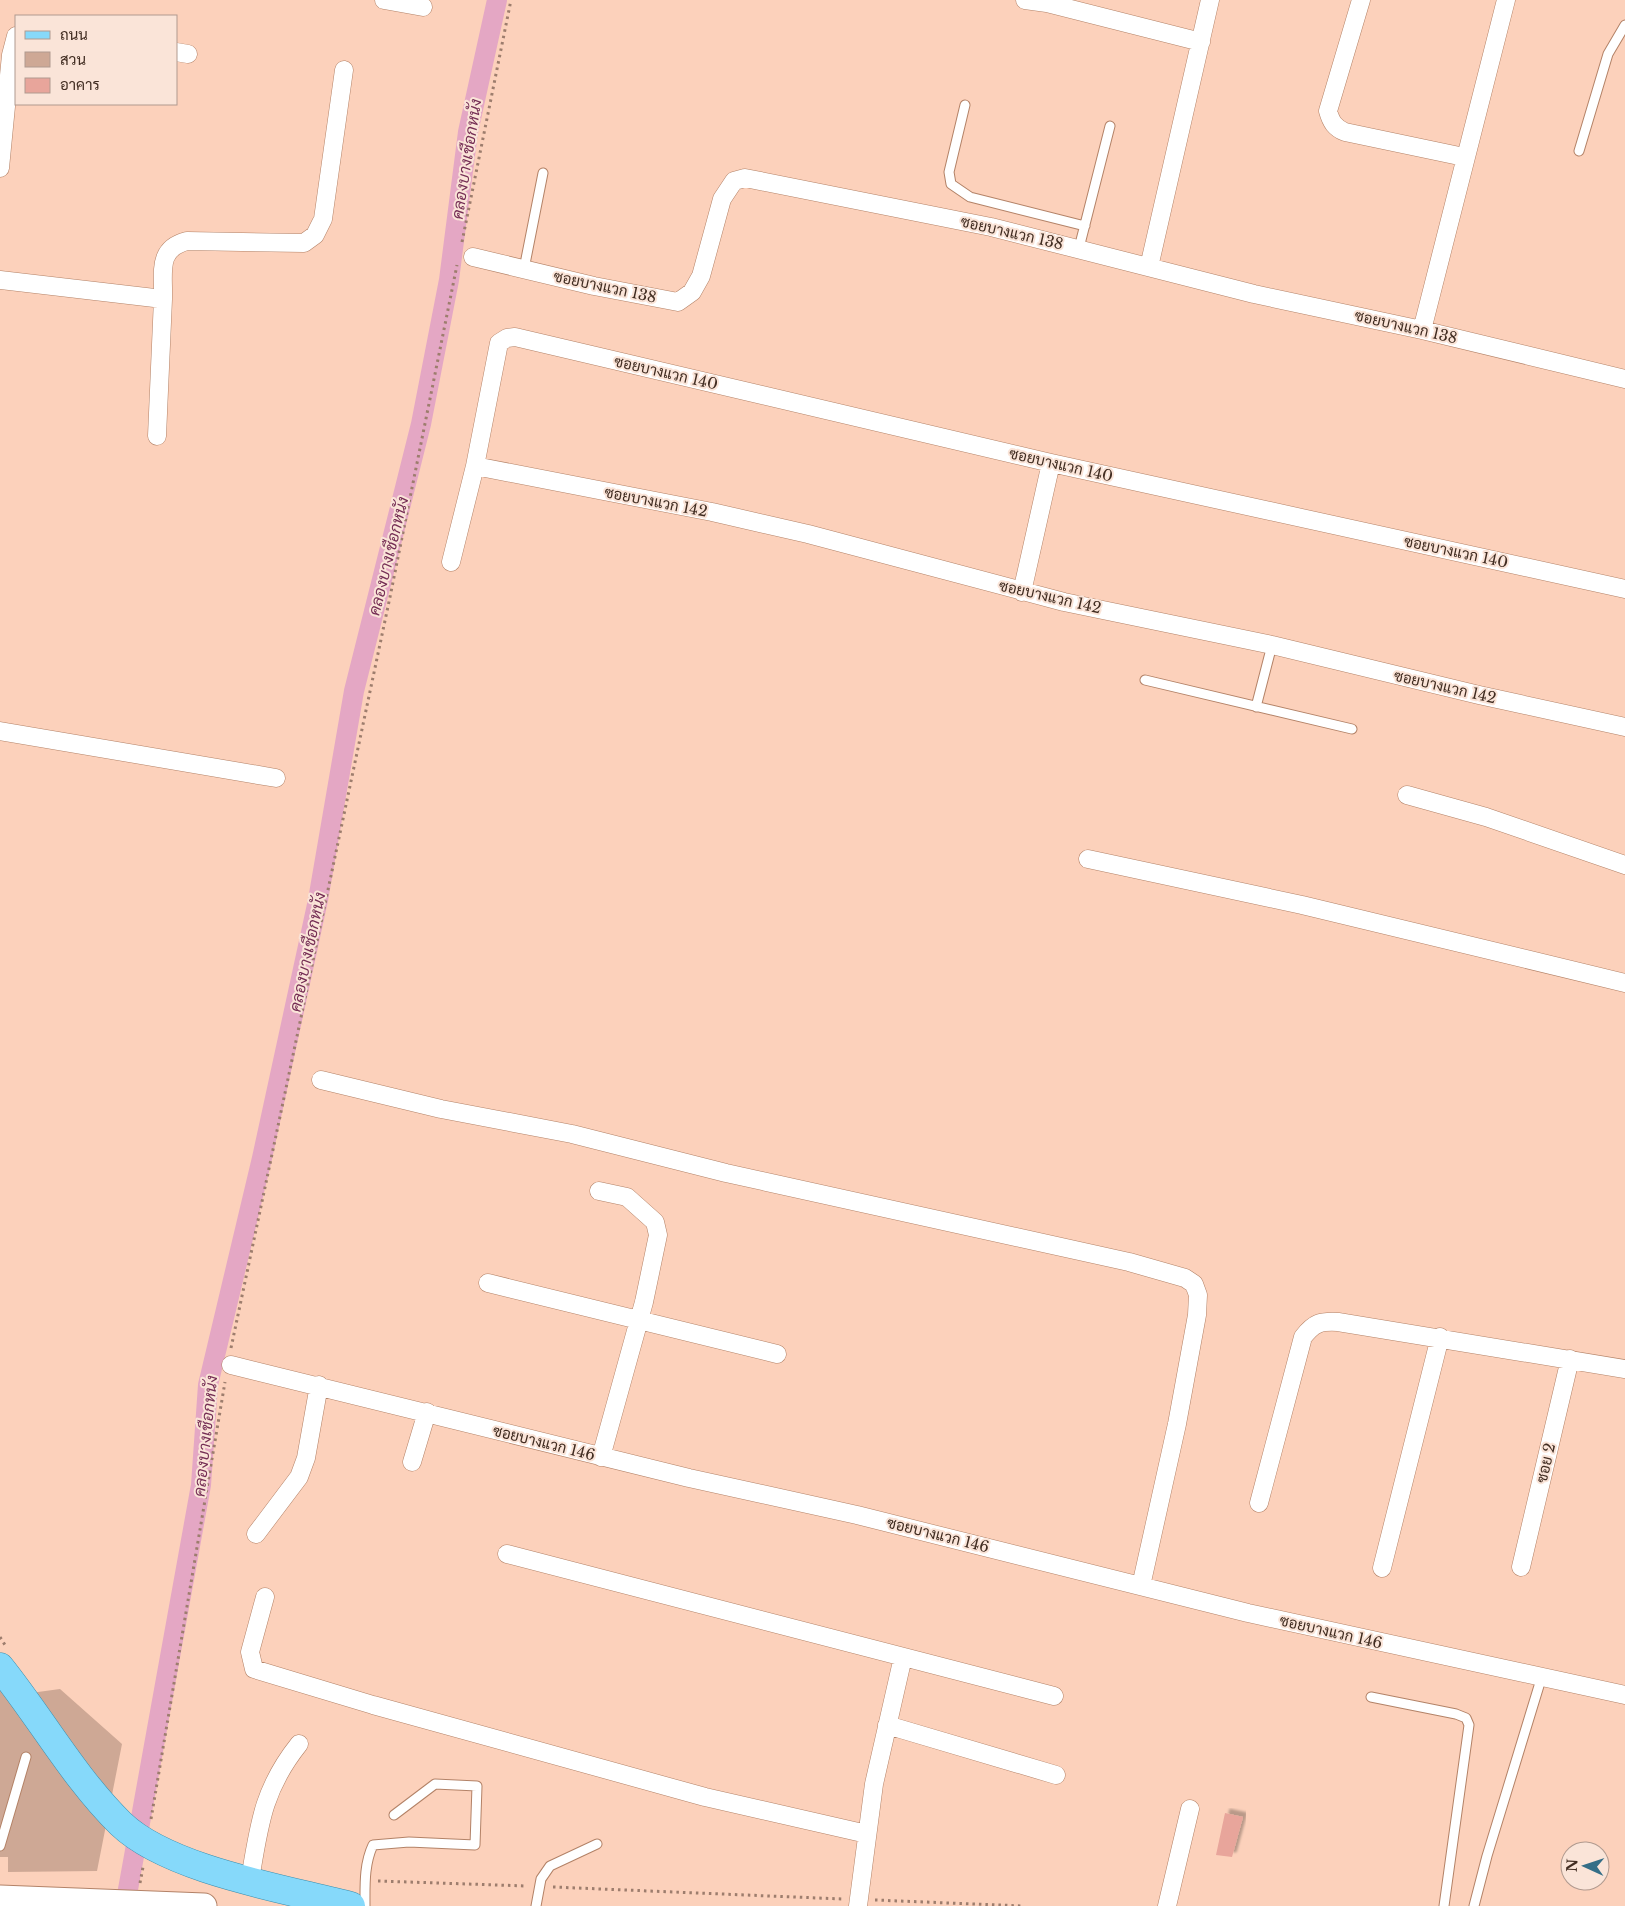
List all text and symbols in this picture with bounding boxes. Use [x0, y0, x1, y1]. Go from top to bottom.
legend [15, 15, 178, 105]
text: ถนน [60, 25, 88, 44]
text: สวน [60, 50, 86, 69]
text: อาคาร [60, 75, 100, 94]
water label: คลองบางเชือกหนัง [446, 97, 485, 221]
street label: ซอยบางแวก 138 [959, 211, 1065, 254]
street label: ซอยบางแวก 138 [552, 266, 658, 307]
street label: ซอยบางแวก 138 [1353, 305, 1459, 348]
street label: ซอยบางแวก 140 [612, 351, 720, 394]
street label: ซอยบางแวก 140 [1007, 443, 1115, 486]
street label: ซอยบางแวก 142 [603, 482, 709, 521]
water label: คลองบางเชือกหนัง [363, 494, 412, 618]
street label: ซอยบางแวก 140 [1402, 531, 1510, 572]
street label: ซอยบางแวก 142 [997, 576, 1103, 618]
street label: ซอยบางแวก 142 [1392, 666, 1498, 708]
water label: คลองบางเชือกหนัง [284, 890, 329, 1014]
water label: คลองบางเชือกหนัง [188, 1374, 221, 1498]
street label: ซอยบางแวก 146 [491, 1421, 597, 1464]
street label: ซอย 2 [1532, 1441, 1559, 1485]
street label: ซอยบางแวก 146 [885, 1513, 991, 1556]
street label: ซอยบางแวก 146 [1278, 1610, 1384, 1653]
north arrow [1560, 1841, 1610, 1891]
text: N [1563, 1858, 1581, 1872]

